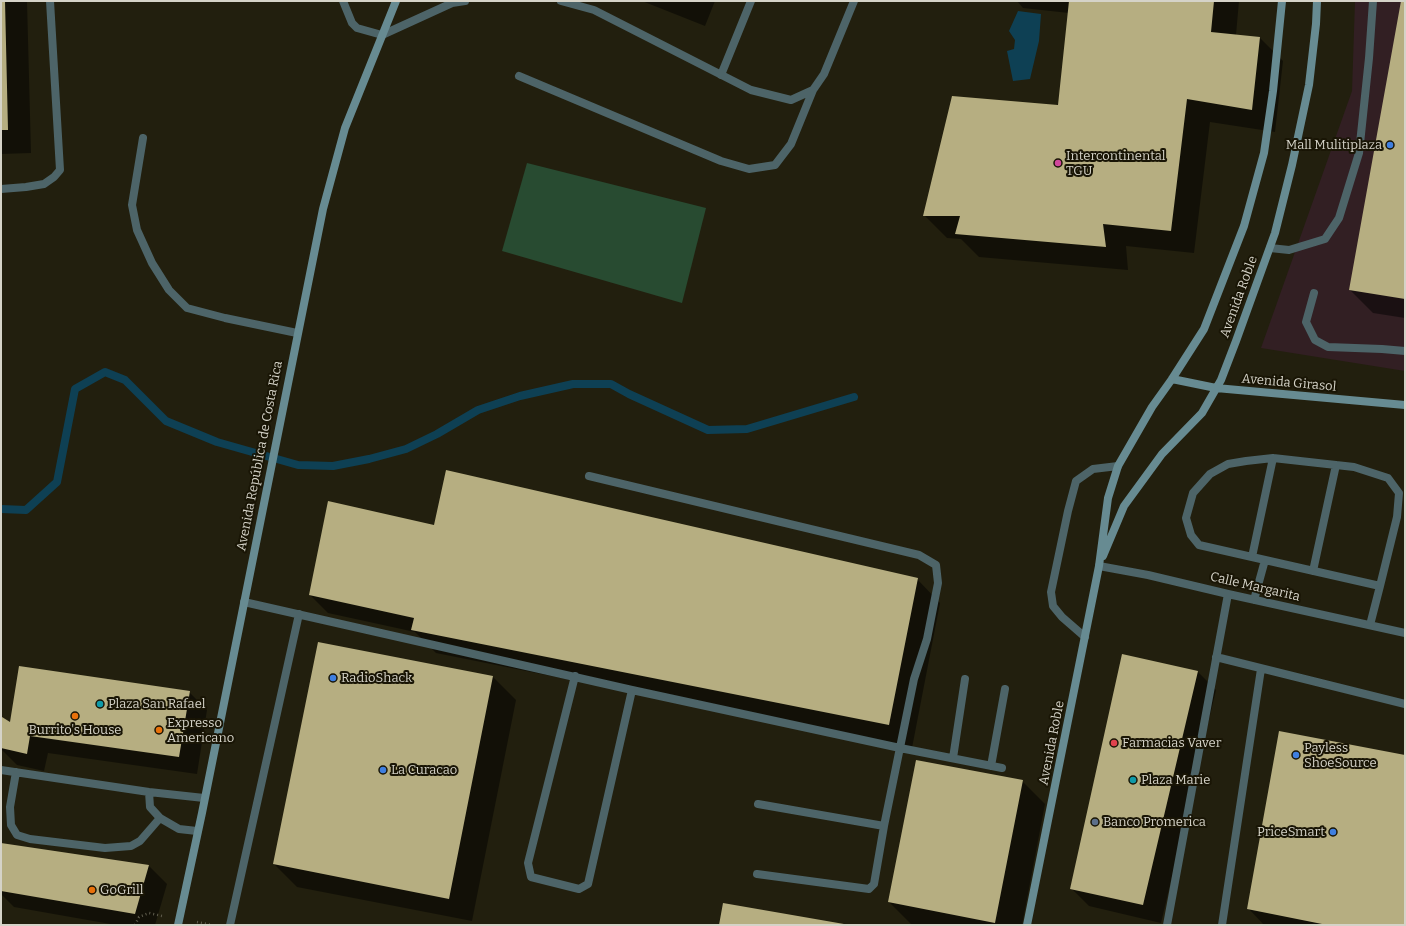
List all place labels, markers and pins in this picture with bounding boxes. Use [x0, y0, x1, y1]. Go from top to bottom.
place label: Mall Mulitiplaza [1286, 137, 1382, 153]
marker: Mall Mulitiplaza [1385, 140, 1395, 150]
place label: Intercontinental TGU [1066, 148, 1166, 179]
marker: Intercontinental TGU [1053, 158, 1063, 168]
place label: RadioShack [341, 670, 412, 686]
marker: RadioShack [328, 673, 338, 683]
place label: Plaza San Rafael [108, 696, 206, 712]
marker: Plaza San Rafael [95, 699, 105, 709]
marker: Burrito's House [70, 711, 80, 721]
place label: Expresso Americano [167, 715, 234, 746]
place label: Burrito's House [29, 722, 121, 738]
marker: Expresso Americano [154, 725, 164, 735]
place label: Farmacias Vaver [1122, 735, 1221, 751]
marker: Farmacias Vaver [1109, 738, 1119, 748]
place label: Payless ShoeSource [1304, 740, 1377, 771]
marker: Payless ShoeSource [1291, 750, 1301, 760]
place label: La Curacao [391, 762, 457, 778]
marker: La Curacao [378, 765, 388, 775]
place label: Plaza Marie [1141, 772, 1210, 788]
marker: Plaza Marie [1128, 775, 1138, 785]
place label: Banco Promerica [1103, 814, 1206, 830]
marker: Banco Promerica [1090, 817, 1100, 827]
place label: PriceSmart [1257, 824, 1325, 840]
marker: PriceSmart [1328, 827, 1338, 837]
place label: GoGrill [100, 882, 143, 898]
marker: GoGrill [87, 885, 97, 895]

